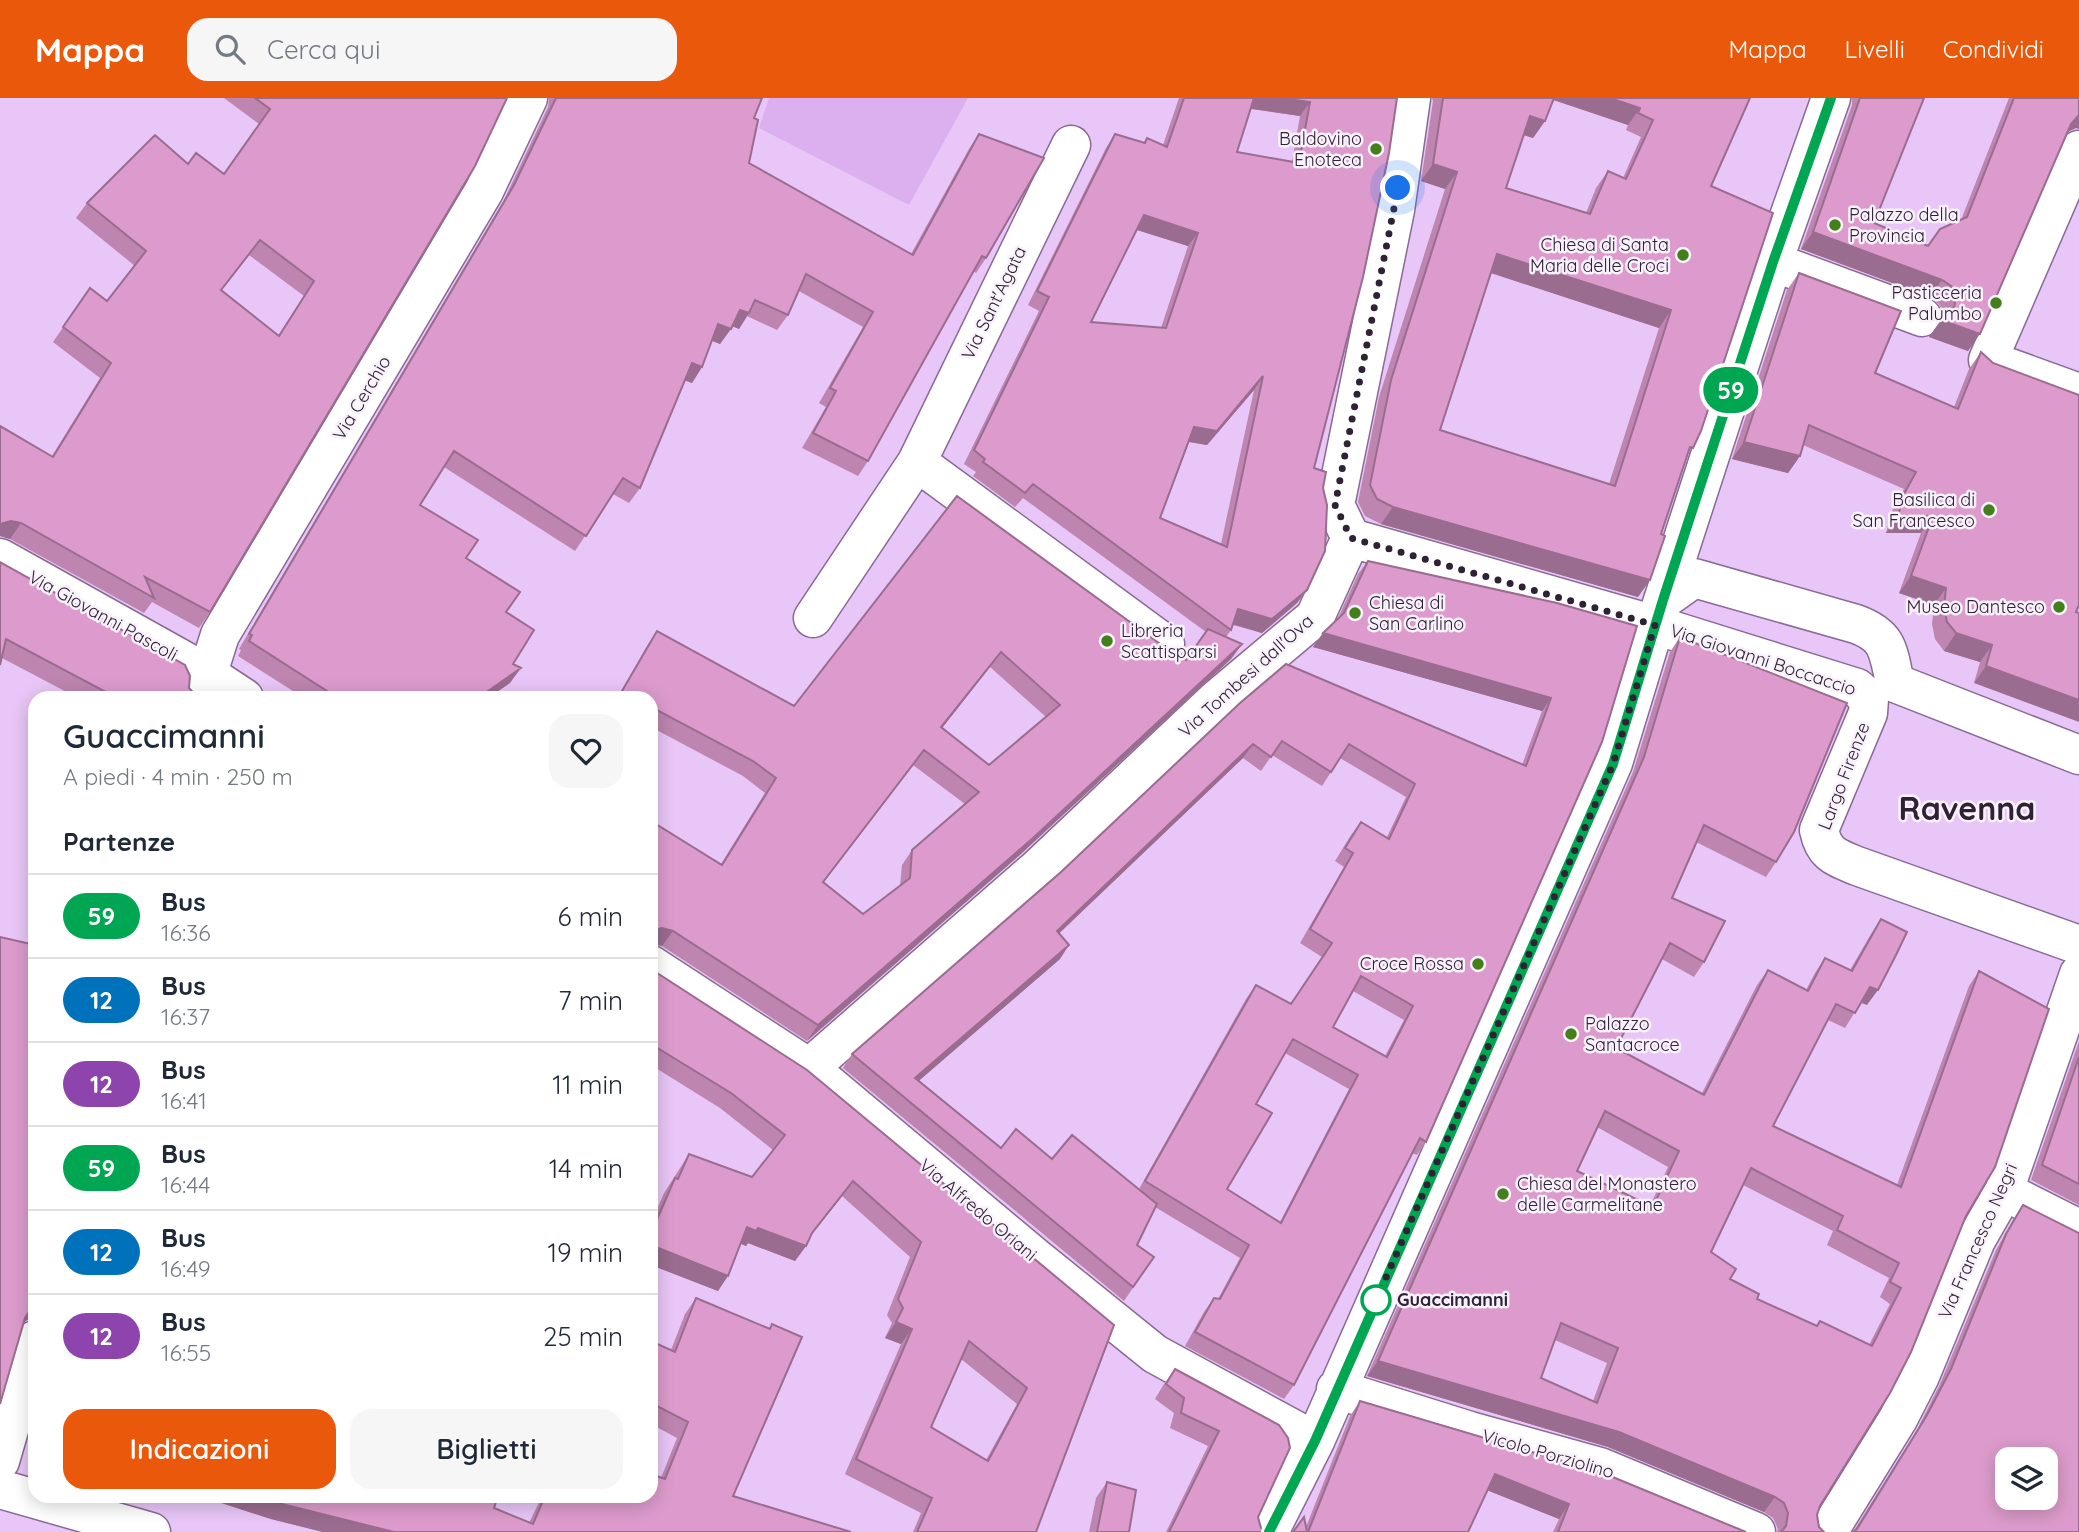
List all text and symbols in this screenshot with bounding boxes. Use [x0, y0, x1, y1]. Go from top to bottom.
search box [187, 18, 677, 81]
text: Mappa [35, 29, 145, 70]
icon: search [211, 30, 249, 68]
text: Cerca qui [267, 33, 380, 66]
text: Mappa [1729, 34, 1807, 64]
text: Livelli [1845, 34, 1905, 64]
text: Condividi [1943, 34, 2044, 64]
place label: Baldovino Enoteca [1279, 127, 1362, 171]
marker: Baldovino Enoteca [1368, 141, 1384, 157]
your location [1380, 170, 1415, 205]
place label: Palazzo della Provincia [1849, 203, 1959, 247]
marker: Palazzo della Provincia [1827, 217, 1843, 233]
place label: Chiesa di Santa Maria delle Croci [1530, 233, 1669, 277]
street label: Via Sant'Agata [956, 242, 1031, 363]
marker: Chiesa di Santa Maria delle Croci [1675, 247, 1691, 263]
place label: Pasticceria Palumbo [1892, 281, 1982, 325]
marker: Pasticceria Palumbo [1988, 295, 2004, 311]
street label: Via Cerchio [327, 351, 396, 444]
line badge: 59 [1700, 367, 1762, 413]
text: 59 [1717, 375, 1745, 405]
place label: Basilica di San Francesco [1852, 488, 1975, 532]
marker: Basilica di San Francesco [1981, 502, 1997, 518]
street label: Via Giovanni Pascoli [25, 565, 182, 666]
place label: Chiesa di San Carlino [1369, 591, 1464, 635]
place label: Museo Dantesco [1906, 595, 2045, 618]
marker: Museo Dantesco [2051, 599, 2067, 615]
marker: Chiesa di San Carlino [1347, 605, 1363, 621]
street label: Via Tombesi dall'Ova [1173, 609, 1318, 742]
place label: Libreria Scattisparsi [1121, 619, 1217, 663]
street label: Via Giovanni Boccaccio [1667, 619, 1859, 700]
marker: Libreria Scattisparsi [1099, 633, 1115, 649]
button: heart [549, 714, 623, 788]
text: Guaccimanni [63, 715, 265, 756]
street label: Largo Firenze [1812, 719, 1875, 833]
text: A piedi · 4 min · 250 m [63, 762, 293, 791]
district label: Ravenna [1899, 788, 2035, 828]
text: Partenze [63, 825, 175, 858]
text: Bus [161, 885, 206, 918]
text: 6 min [558, 900, 623, 933]
text: 59 [88, 901, 115, 931]
text: 16:36 [161, 918, 211, 947]
place label: Croce Rossa [1360, 952, 1464, 975]
marker: Croce Rossa [1470, 956, 1486, 972]
text: Bus [161, 969, 206, 1002]
text: 7 min [558, 984, 623, 1017]
text: 12 [90, 985, 113, 1015]
text: 16:37 [161, 1002, 210, 1031]
place label: Palazzo Santacroce [1585, 1012, 1680, 1056]
marker: Palazzo Santacroce [1563, 1026, 1579, 1042]
text: Bus [161, 1053, 206, 1086]
text: 11 min [552, 1068, 623, 1101]
text: 12 [90, 1069, 113, 1099]
text: 16:41 [161, 1086, 207, 1115]
text: Bus [161, 1137, 206, 1170]
text: 14 min [549, 1152, 623, 1185]
text: 59 [88, 1153, 115, 1183]
street label: Via Alfredo Oriani [915, 1154, 1042, 1266]
street label: Via Francesco Negri [1933, 1159, 2022, 1322]
text: 16:44 [161, 1170, 210, 1199]
place label: Chiesa del Monastero delle Carmelitane [1517, 1172, 1697, 1216]
marker: Chiesa del Monastero delle Carmelitane [1495, 1186, 1511, 1202]
text: Bus [161, 1221, 206, 1254]
text: 19 min [547, 1236, 623, 1269]
text: 12 [90, 1237, 113, 1267]
text: 16:49 [161, 1254, 211, 1283]
marker: Guaccimanni [1361, 1285, 1391, 1315]
place label: Guaccimanni [1397, 1288, 1508, 1311]
text: Bus [161, 1305, 206, 1338]
text: 25 min [543, 1320, 623, 1353]
text: 12 [90, 1321, 113, 1351]
text: 16:55 [161, 1338, 211, 1367]
button: Indicazioni [63, 1409, 336, 1489]
button: Biglietti [350, 1409, 623, 1489]
street label: Vicolo Porziolino [1479, 1424, 1617, 1483]
map controls [1995, 1447, 2058, 1510]
button: layers [1995, 1447, 2058, 1510]

